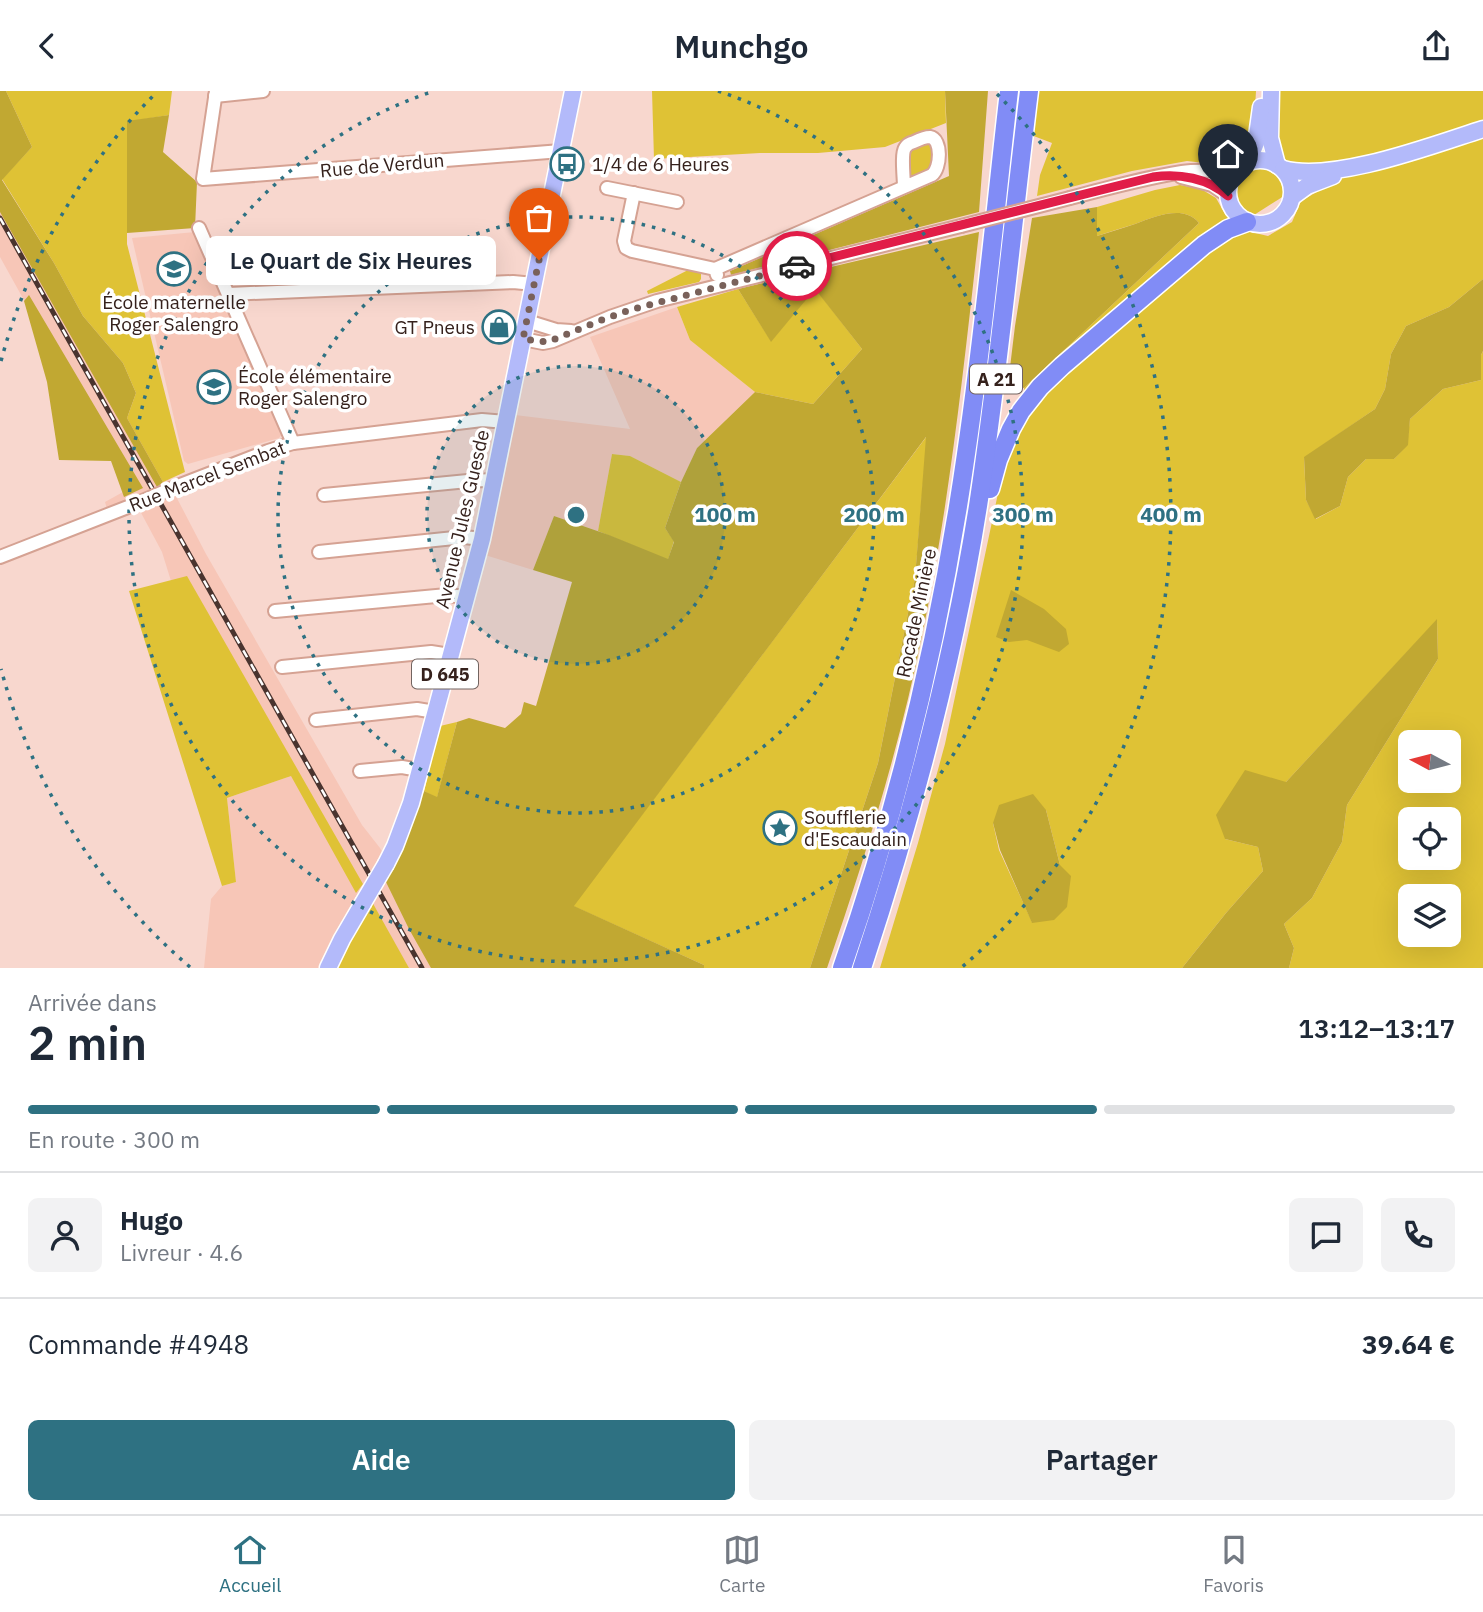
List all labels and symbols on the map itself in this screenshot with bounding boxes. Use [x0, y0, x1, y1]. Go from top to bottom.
pin [1198, 124, 1258, 196]
bus stop icon: 1/4 de 6 Heures [548, 145, 586, 183]
street label: Rue de Verdun [319, 148, 445, 182]
place label: 1/4 de 6 Heures [592, 152, 730, 176]
pin [509, 188, 569, 260]
courier [762, 231, 832, 301]
callout: Le Quart de Six Heures [206, 235, 497, 285]
school or university icon: École maternelle Roger Salengro [155, 250, 193, 288]
place label: École maternelle Roger Salengro [102, 290, 246, 336]
shop icon: GT Pneus [480, 308, 518, 346]
place label: GT Pneus [395, 315, 475, 339]
place label: École élémentaire Roger Salengro [238, 364, 392, 410]
road number: A 21 [970, 365, 1022, 393]
school or university icon: École élémentaire Roger Salengro [195, 368, 233, 406]
street label: Avenue Jules Guesde [430, 427, 494, 611]
street label: Rue Marcel Sembat [125, 435, 289, 517]
text: 100 m [694, 500, 756, 528]
text: 200 m [843, 500, 905, 528]
text: 300 m [992, 500, 1054, 528]
text: 400 m [1140, 500, 1202, 528]
centre of rings [564, 503, 588, 527]
street label: Rocade Minière [891, 546, 941, 680]
road number: D 645 [412, 659, 478, 689]
north arrow [1398, 730, 1461, 793]
place label: Soufflerie d'Escaudain [804, 805, 907, 851]
place icon: Soufflerie d'Escaudain [761, 809, 799, 847]

